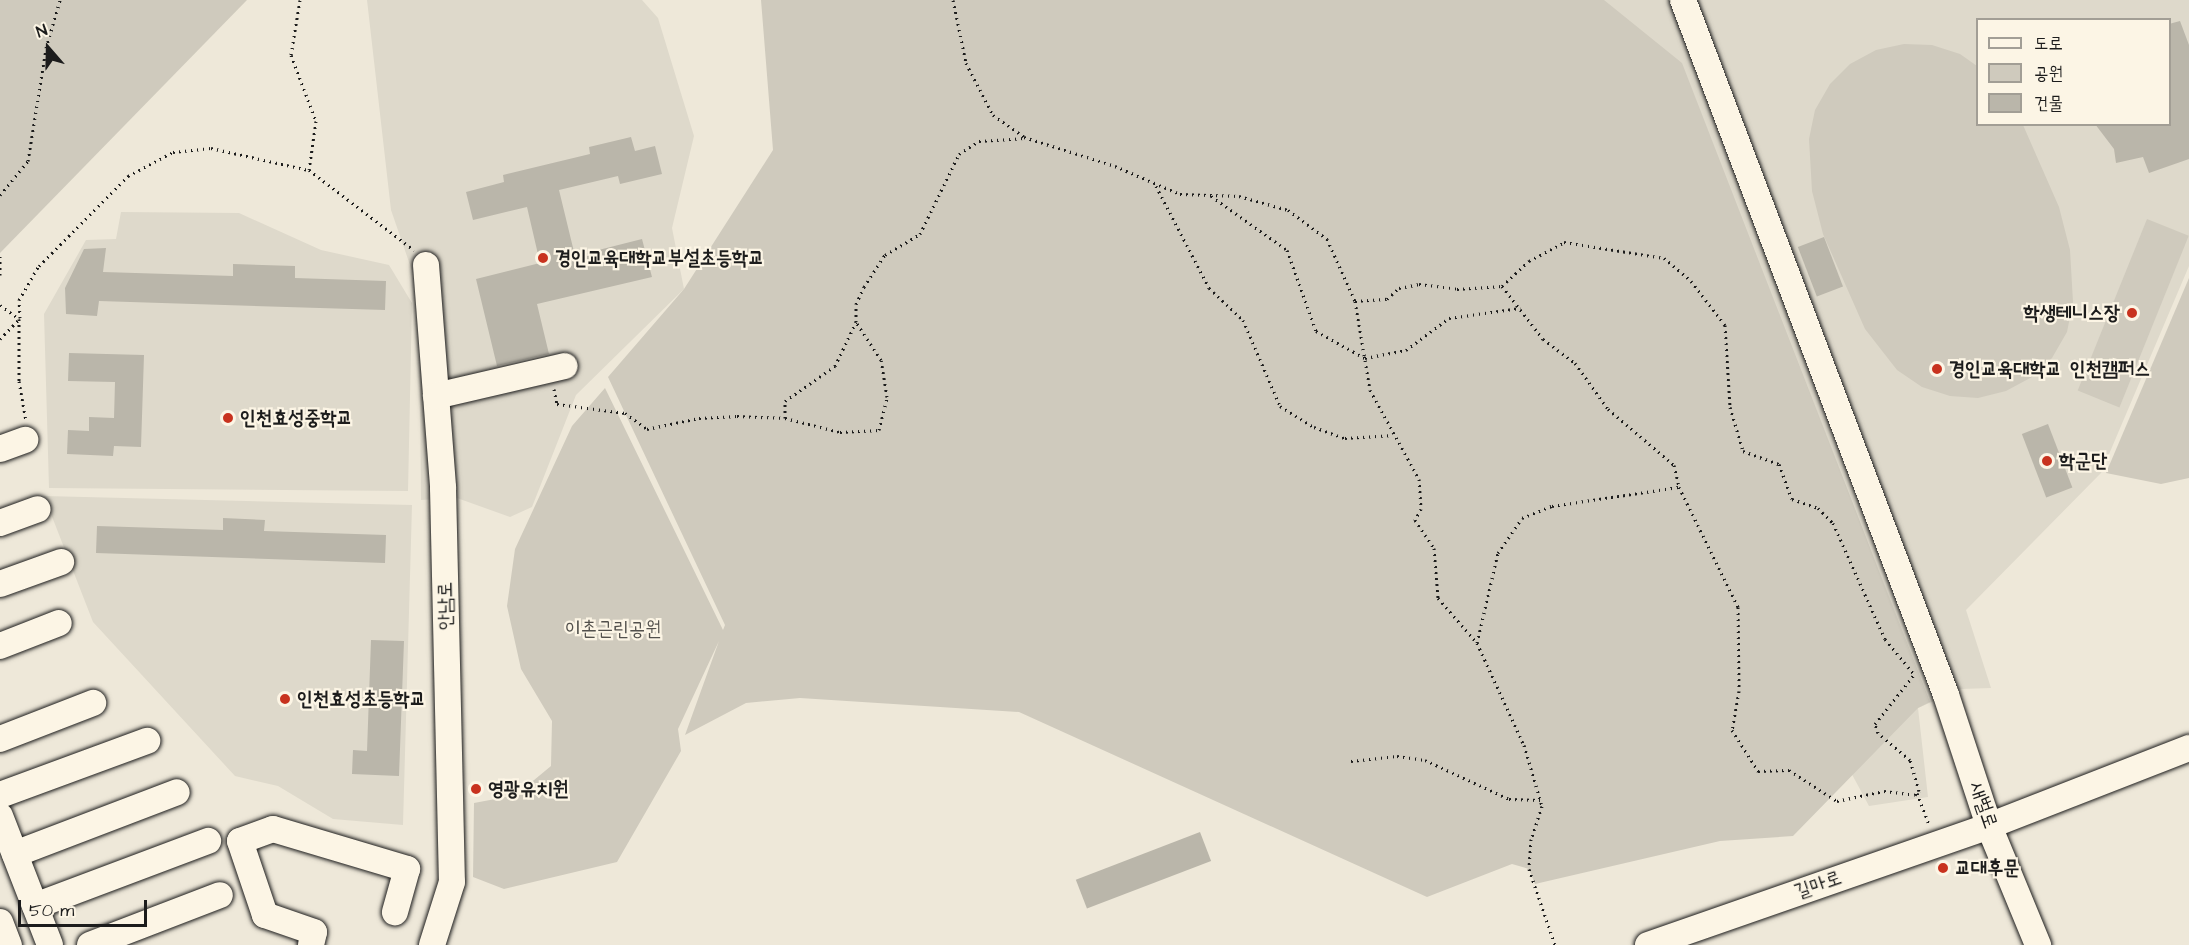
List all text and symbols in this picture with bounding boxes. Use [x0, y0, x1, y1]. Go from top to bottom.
north arrow [18, 18, 78, 78]
legend [1976, 18, 2171, 126]
text: N [33, 19, 50, 43]
text: 도로 [2034, 31, 2063, 56]
text: 공원 [2034, 61, 2063, 86]
text: 건물 [2034, 91, 2063, 116]
place label: 경인교육대학교부설초등학교 [555, 246, 764, 270]
marker: 경인교육대학교부설초등학교 [536, 251, 550, 265]
place label: 학생테니스장 [2023, 301, 2120, 325]
marker: 학생테니스장 [2125, 306, 2139, 320]
place label: 경인교육대학교 인천캠퍼스 [1949, 357, 2150, 381]
marker: 경인교육대학교 인천캠퍼스 [1930, 362, 1944, 376]
place label: 인천효성중학교 [240, 406, 353, 430]
marker: 인천효성중학교 [221, 411, 235, 425]
place label: 학군단 [2059, 449, 2107, 473]
marker: 학군단 [2040, 454, 2054, 468]
street label: 안남로 [434, 582, 458, 630]
park label: 이촌근린공원 [565, 617, 661, 641]
place label: 인천효성초등학교 [297, 687, 426, 711]
marker: 인천효성초등학교 [278, 692, 292, 706]
place label: 영광유치원 [488, 777, 568, 801]
street label: 새벌로 [1964, 778, 2002, 832]
marker: 영광유치원 [469, 782, 483, 796]
place label: 교대후문 [1955, 856, 2019, 880]
marker: 교대후문 [1936, 861, 1950, 875]
street label: 길마로 [1791, 866, 1845, 904]
scale bar [21, 888, 150, 926]
text: 50 m [29, 898, 74, 923]

